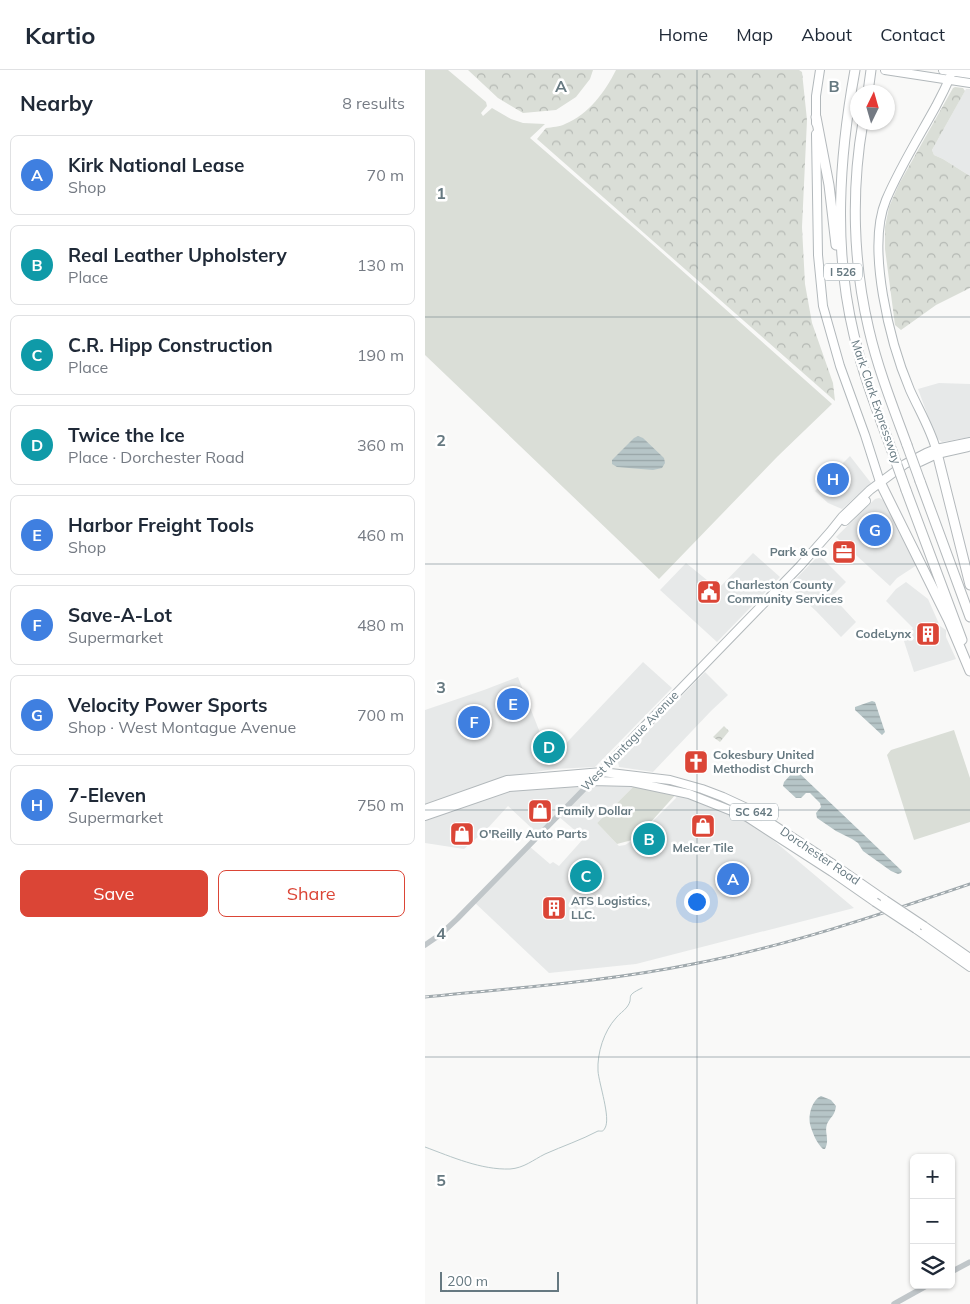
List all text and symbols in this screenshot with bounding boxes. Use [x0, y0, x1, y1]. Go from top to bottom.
text: Kartio [25, 20, 96, 50]
text: Home [658, 23, 708, 46]
text: Map [736, 23, 773, 46]
text: About [801, 23, 852, 46]
text: Contact [880, 23, 945, 46]
text: A [555, 76, 567, 96]
text: B [828, 76, 840, 96]
north arrow [850, 85, 895, 130]
text: Nearby [20, 90, 93, 116]
text: 8 results [342, 93, 405, 113]
text: Kirk National Lease [68, 153, 244, 177]
text: A [31, 165, 43, 185]
text: 70 m [367, 165, 404, 185]
text: Shop [68, 177, 106, 197]
text: 1 [436, 183, 446, 203]
text: Real Leather Upholstery [68, 243, 287, 267]
text: B [31, 255, 43, 275]
text: 130 m [357, 255, 404, 275]
road number: I 526 [824, 263, 862, 280]
text: Place [68, 267, 108, 287]
text: C.R. Hipp Construction [68, 333, 273, 357]
street label: Mark Clark Expressway [848, 338, 905, 466]
text: C [32, 345, 42, 365]
text: 190 m [357, 345, 404, 365]
text: Place [68, 357, 108, 377]
text: Twice the Ice [68, 423, 185, 447]
text: 2 [436, 430, 446, 450]
text: D [31, 435, 43, 455]
text: 360 m [357, 435, 404, 455]
text: Place · Dorchester Road [68, 447, 244, 467]
pin: H [817, 460, 849, 498]
pin: G [859, 511, 891, 549]
text: Harbor Freight Tools [68, 513, 254, 537]
text: E [32, 525, 42, 545]
text: 460 m [357, 525, 404, 545]
text: Shop [68, 537, 106, 557]
office icon: Park & Go [831, 539, 857, 565]
place label: Park & Go [770, 544, 827, 559]
place label: Charleston County Community Services [727, 577, 843, 606]
public building icon: Charleston County Community Services [696, 579, 722, 605]
text: Save-A-Lot [68, 603, 172, 627]
text: F [32, 615, 42, 635]
text: 480 m [357, 615, 404, 635]
building icon: CodeLynx [915, 621, 941, 647]
place label: CodeLynx [856, 626, 911, 641]
text: Supermarket [68, 627, 163, 647]
text: 3 [436, 677, 446, 697]
pin: E [497, 685, 529, 723]
street label: West Montague Avenue [578, 687, 681, 794]
text: Velocity Power Sports [68, 693, 267, 717]
pin: F [458, 703, 490, 741]
text: G [31, 705, 43, 725]
text: 700 m [357, 705, 404, 725]
text: Shop · West Montague Avenue [68, 717, 296, 737]
pin: D [533, 728, 565, 766]
place label: Cokesbury United Methodist Church [713, 747, 814, 776]
church icon: Cokesbury United Methodist Church [683, 749, 709, 775]
text: 7-Eleven [68, 783, 146, 807]
text: H [31, 795, 43, 815]
text: 750 m [357, 795, 404, 815]
shop icon: Family Dollar [527, 798, 553, 824]
place label: Family Dollar [557, 803, 633, 818]
road number: SC 642 [730, 804, 778, 820]
text: Supermarket [68, 807, 163, 827]
shop icon: Melcer Tile [690, 813, 716, 839]
pin: B [633, 820, 665, 858]
shop icon: O'Reilly Auto Parts [449, 821, 475, 847]
street label: Dorchester Road [778, 823, 863, 888]
place label: O'Reilly Auto Parts [479, 826, 587, 841]
place label: Melcer Tile [673, 840, 734, 855]
pin: C [570, 857, 602, 895]
pin: A [717, 860, 749, 898]
button: Save [20, 870, 208, 917]
button: Share [218, 870, 405, 917]
your location [684, 889, 710, 915]
place label: ATS Logistics, LLC. [571, 893, 650, 922]
building icon: ATS Logistics, LLC. [541, 895, 567, 921]
text: 4 [436, 923, 446, 943]
map controls [910, 1154, 955, 1289]
button: + [910, 1154, 955, 1199]
text: 5 [436, 1170, 446, 1190]
button: − [910, 1199, 955, 1244]
button: layers [910, 1244, 955, 1289]
scale bar [440, 1269, 559, 1292]
text: 200 m [447, 1272, 488, 1290]

